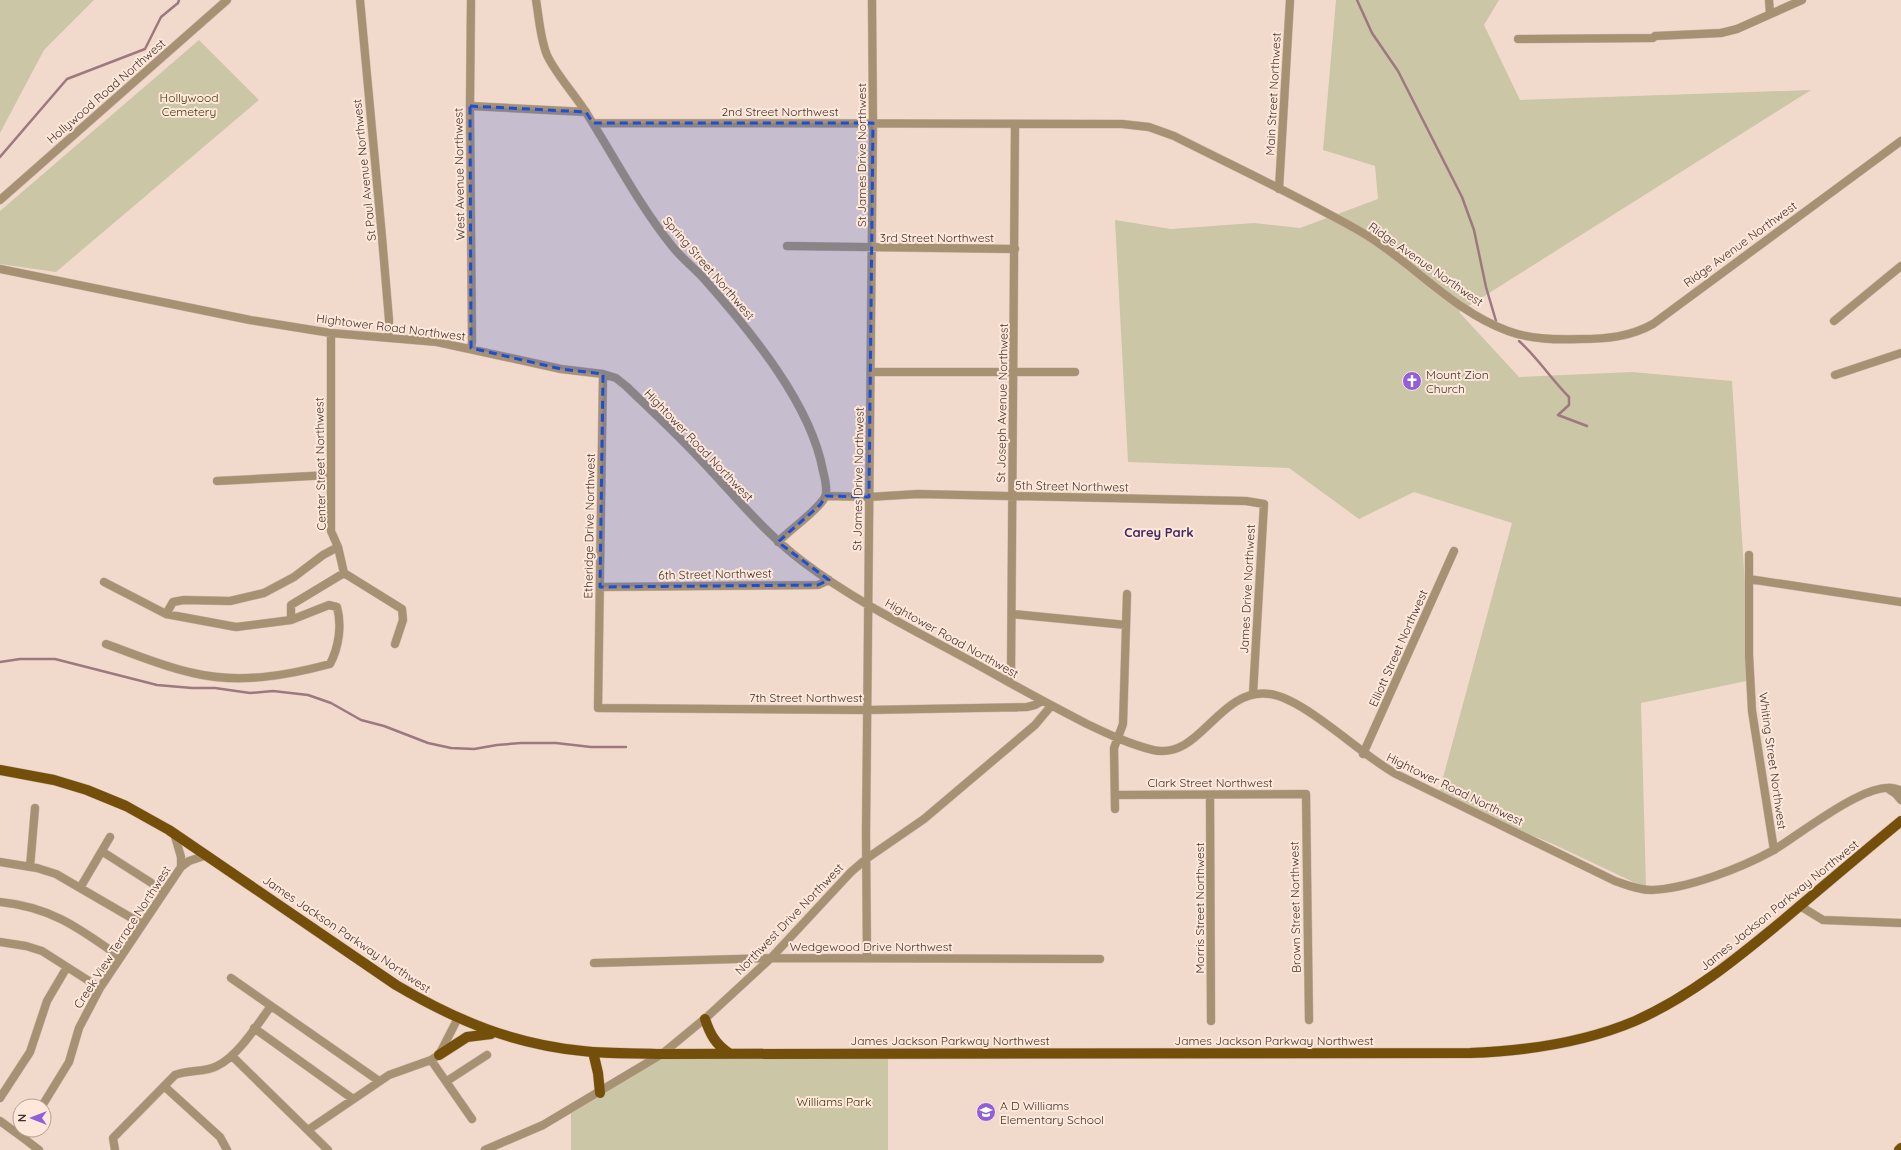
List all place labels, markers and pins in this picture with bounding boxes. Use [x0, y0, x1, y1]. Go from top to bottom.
place label: Mount Zion Church [1426, 367, 1489, 396]
church icon: Mount Zion Church [1401, 370, 1423, 392]
place label: A D Williams Elementary School [1000, 1098, 1104, 1127]
school or university icon: A D Williams Elementary School [975, 1101, 997, 1123]

